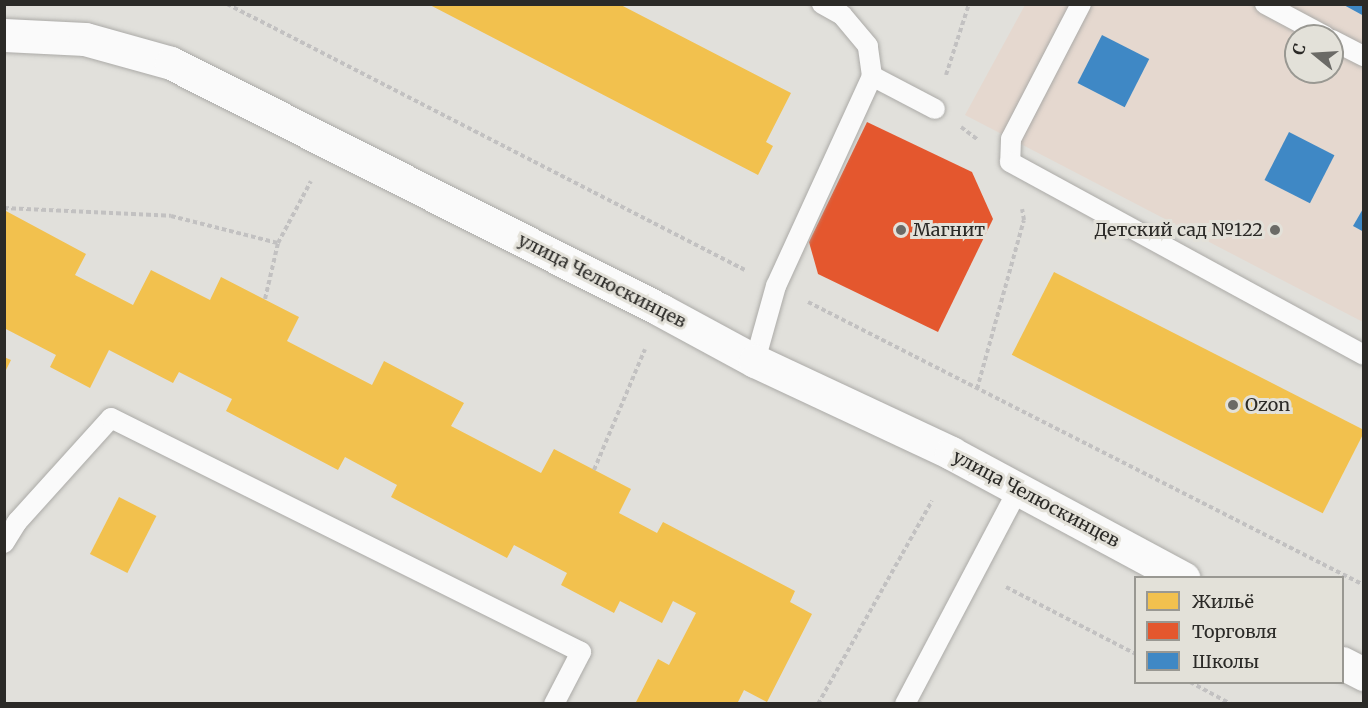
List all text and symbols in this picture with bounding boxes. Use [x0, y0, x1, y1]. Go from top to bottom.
north arrow [1284, 24, 1344, 84]
text: С [1288, 41, 1310, 57]
place label: Магнит [913, 219, 985, 241]
place label: Детский сад №122 [1095, 219, 1263, 241]
marker: Магнит [894, 223, 908, 237]
marker: Детский сад №122 [1268, 223, 1282, 237]
street label: улица Челюскинцев [514, 229, 690, 333]
place label: Ozon [1245, 394, 1290, 416]
marker: Ozon [1226, 398, 1240, 412]
street label: улица Челюскинцев [949, 446, 1123, 552]
legend [1134, 576, 1344, 684]
text: Жильё [1192, 590, 1254, 613]
text: Торговля [1192, 620, 1277, 643]
text: Школы [1192, 650, 1259, 673]

